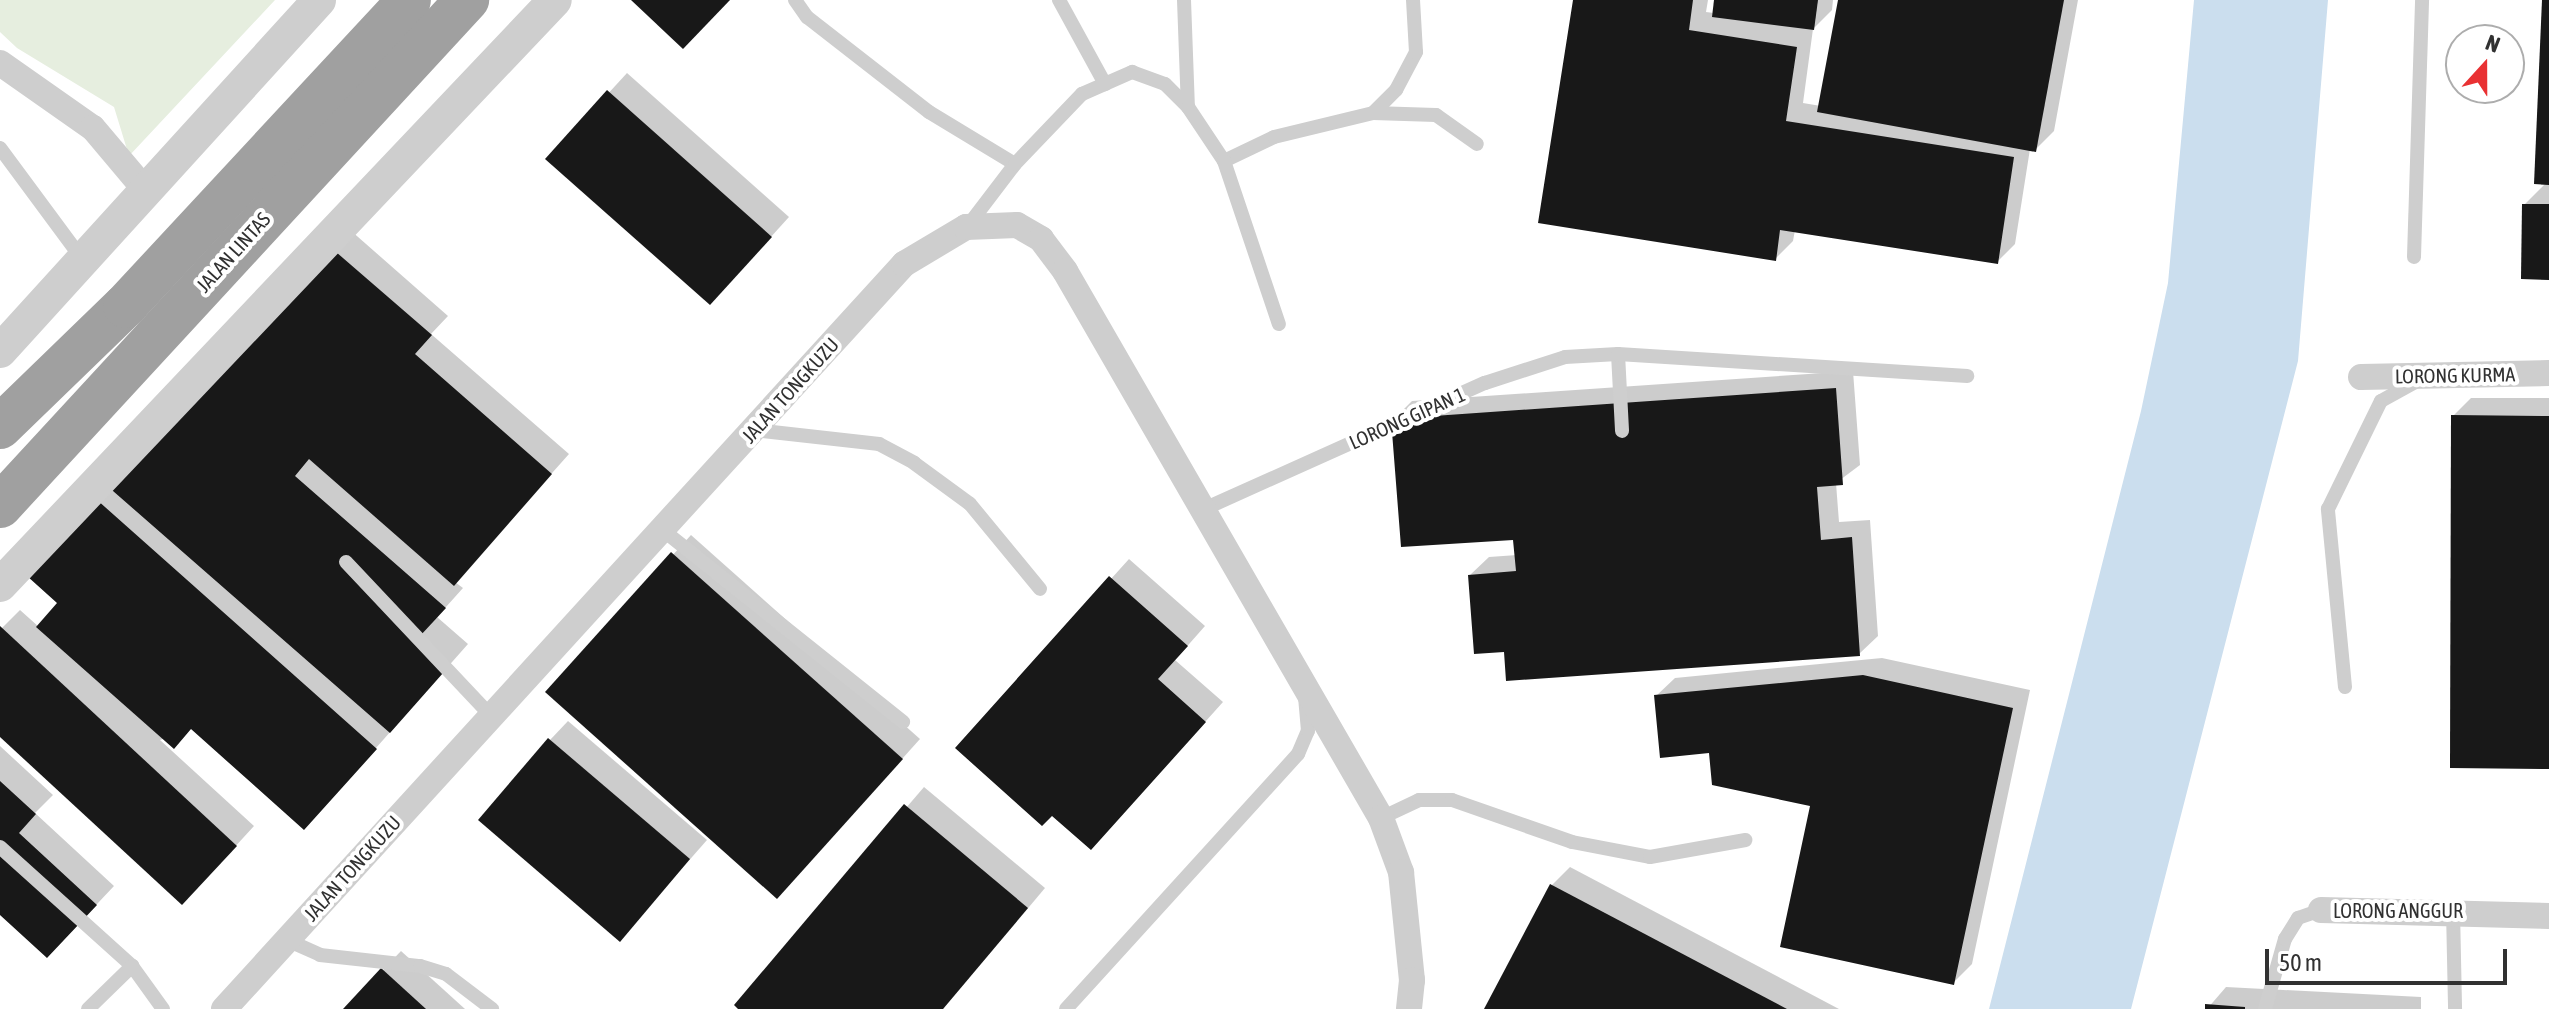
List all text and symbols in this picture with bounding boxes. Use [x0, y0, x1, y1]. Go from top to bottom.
north arrow [2445, 24, 2525, 104]
text: N [2482, 29, 2504, 58]
street label: JALAN LINTAS [191, 207, 275, 297]
street label: JALAN TONGKUZU [737, 332, 843, 448]
street label: LORONG KURMA [2395, 362, 2515, 388]
street label: LORONG GIPAN 1 [1345, 382, 1469, 454]
street label: JALAN TONGKUZU [299, 810, 405, 926]
street label: LORONG ANGGUR [2333, 898, 2463, 922]
scale bar [2269, 933, 2511, 983]
text: 50 m [2279, 949, 2322, 976]

